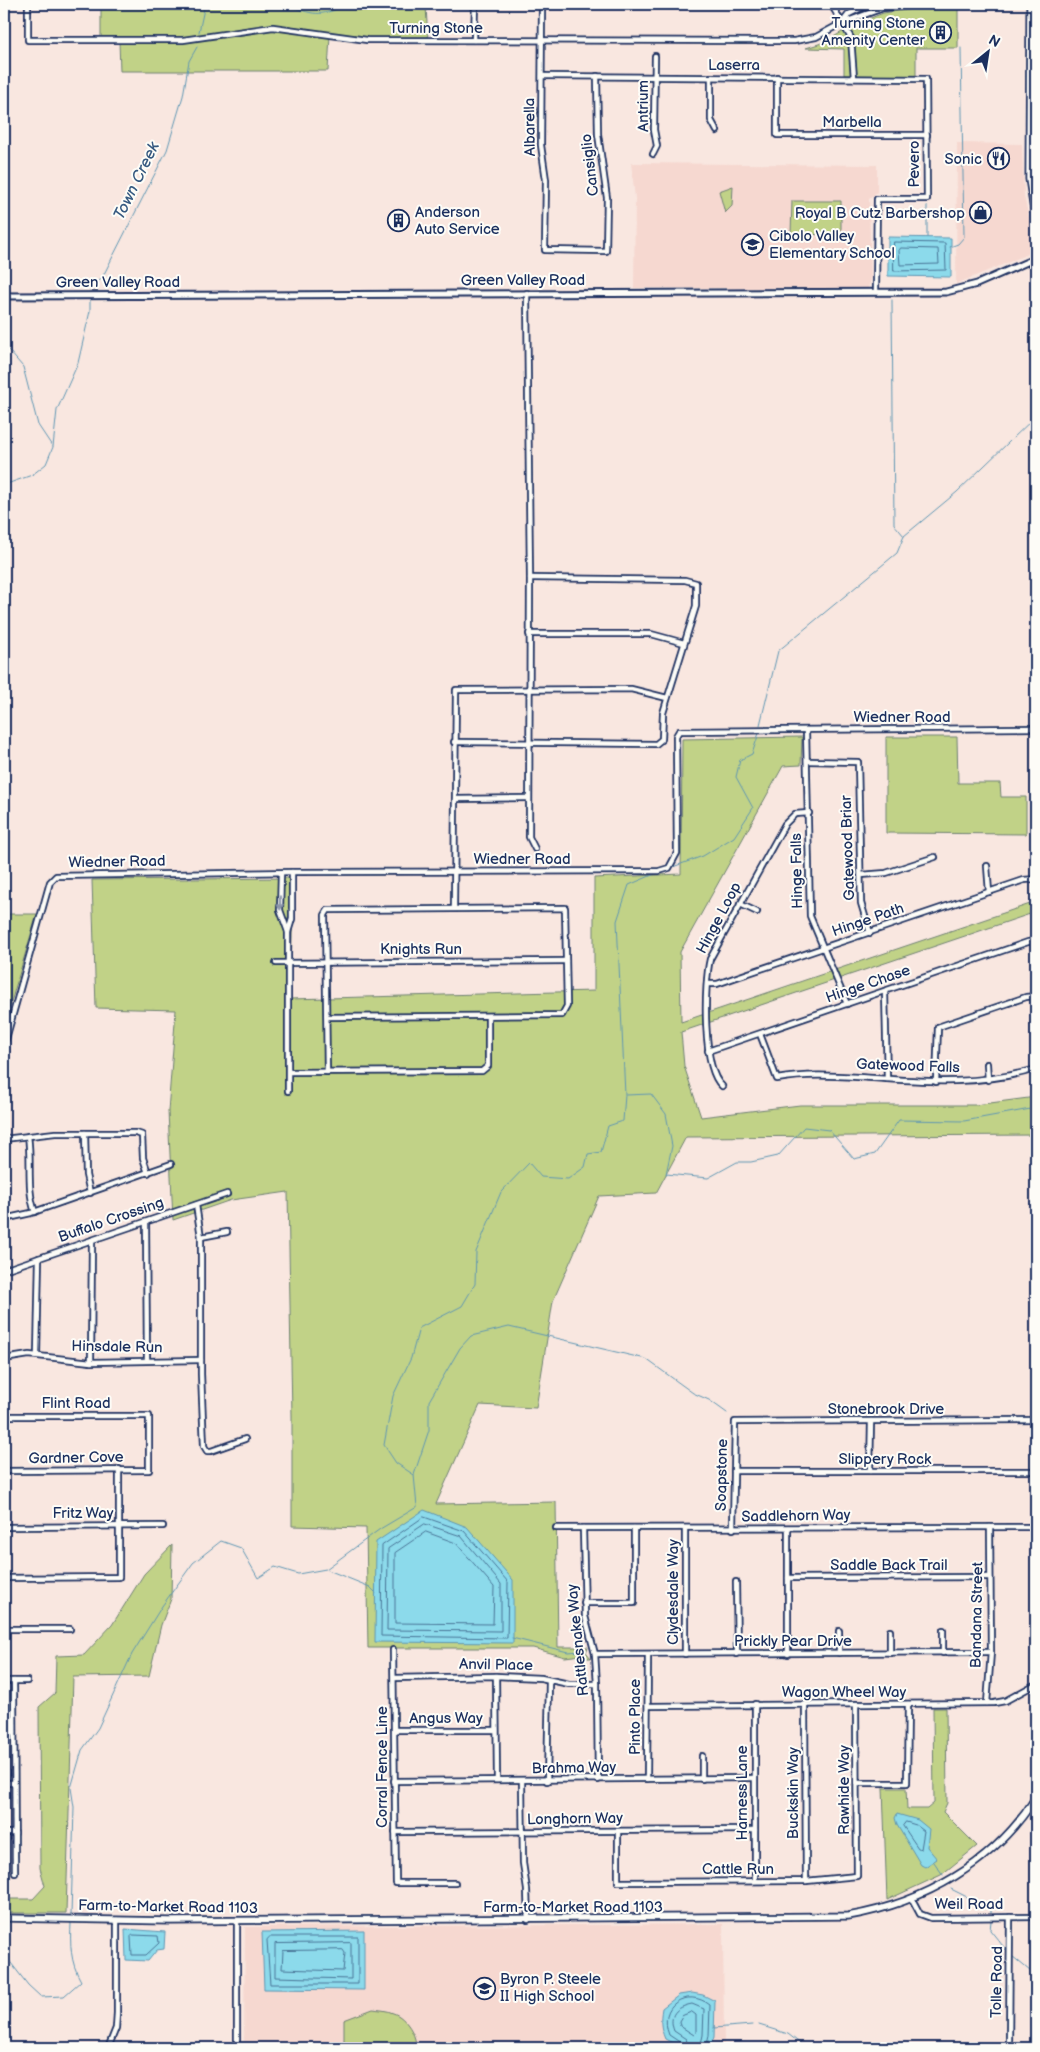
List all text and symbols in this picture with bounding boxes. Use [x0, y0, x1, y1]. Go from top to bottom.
place label: Turning Stone Amenity Center [822, 14, 926, 50]
street label: Turning Stone [389, 19, 483, 38]
building icon: Turning Stone Amenity Center [929, 20, 953, 44]
north arrow [962, 28, 1012, 78]
text: N [985, 31, 1003, 51]
street label: Laserra [708, 56, 760, 75]
street label: Antrium [634, 80, 653, 132]
street label: Albarella [520, 98, 540, 156]
street label: Marbella [822, 113, 882, 132]
street label: Cansiglio [577, 133, 603, 197]
water label: Town Creek [110, 138, 164, 223]
street label: Pevero [905, 140, 924, 188]
restaurant icon: Sonic [986, 147, 1010, 171]
place label: Sonic [944, 150, 982, 169]
shop icon: Royal B Cutz Barbershop [969, 201, 993, 225]
place label: Anderson Auto Service [415, 203, 500, 239]
place label: Royal B Cutz Barbershop [795, 204, 965, 223]
building icon: Anderson Auto Service [387, 209, 411, 233]
place label: Cibolo Valley Elementary School [769, 227, 895, 263]
school or university icon: Cibolo Valley Elementary School [741, 233, 765, 257]
street label: Green Valley Road [461, 271, 585, 290]
street label: Green Valley Road [56, 273, 180, 292]
street label: Wiedner Road [853, 708, 951, 727]
street label: Gatewood Briar [837, 794, 859, 901]
street label: Hinge Falls [787, 832, 807, 909]
street label: Wiedner Road [473, 850, 571, 869]
street label: Wiedner Road [68, 852, 166, 872]
street label: Hinge Loop [692, 879, 746, 957]
one-way arrow [276, 895, 284, 911]
street label: Hinge Path [830, 899, 906, 941]
street label: Knights Run [380, 940, 462, 959]
street label: Hinge Chase [823, 961, 913, 1007]
street label: Gatewood Falls [856, 1055, 961, 1077]
street label: Buffalo Crossing [56, 1193, 166, 1247]
street label: Hinsdale Run [71, 1337, 163, 1357]
street label: Flint Road [41, 1394, 111, 1413]
street label: Stonebrook Drive [828, 1400, 944, 1419]
street label: Soapstone [712, 1439, 732, 1511]
street label: Gardner Cove [28, 1448, 124, 1468]
street label: Slippery Rock [839, 1450, 932, 1469]
street label: Fritz Way [52, 1504, 114, 1523]
street label: Saddlehorn Way [741, 1506, 851, 1526]
street label: Clydesdale Way [664, 1539, 683, 1645]
street label: Saddle Back Trail [830, 1556, 948, 1575]
street label: Bandana Street [967, 1561, 987, 1668]
street label: Rattlesnake Way [563, 1583, 593, 1697]
street label: Prickly Pear Drive [734, 1632, 852, 1651]
street label: Anvil Place [459, 1655, 533, 1675]
street label: Pinto Place [626, 1679, 645, 1755]
street label: Wagon Wheel Way [782, 1683, 906, 1702]
street label: Corral Fence Line [373, 1706, 392, 1828]
street label: Angus Way [409, 1709, 483, 1728]
street label: Harness Lane [733, 1745, 752, 1841]
street label: Rawhide Way [835, 1745, 854, 1835]
street label: Buckskin Way [784, 1747, 803, 1839]
street label: Brahma Way [532, 1758, 617, 1778]
street label: Longhorn Way [527, 1809, 623, 1829]
street label: Cattle Run [702, 1860, 774, 1879]
street label: Weil Road [935, 1895, 1003, 1914]
street label: Farm-to-Market Road 1103 [78, 1896, 258, 1918]
street label: Farm-to-Market Road 1103 [483, 1898, 663, 1917]
street label: Tolle Road [987, 1946, 1007, 2018]
place label: Byron P. Steele II High School [500, 1970, 601, 2006]
school or university icon: Byron P. Steele II High School [472, 1976, 496, 2000]

